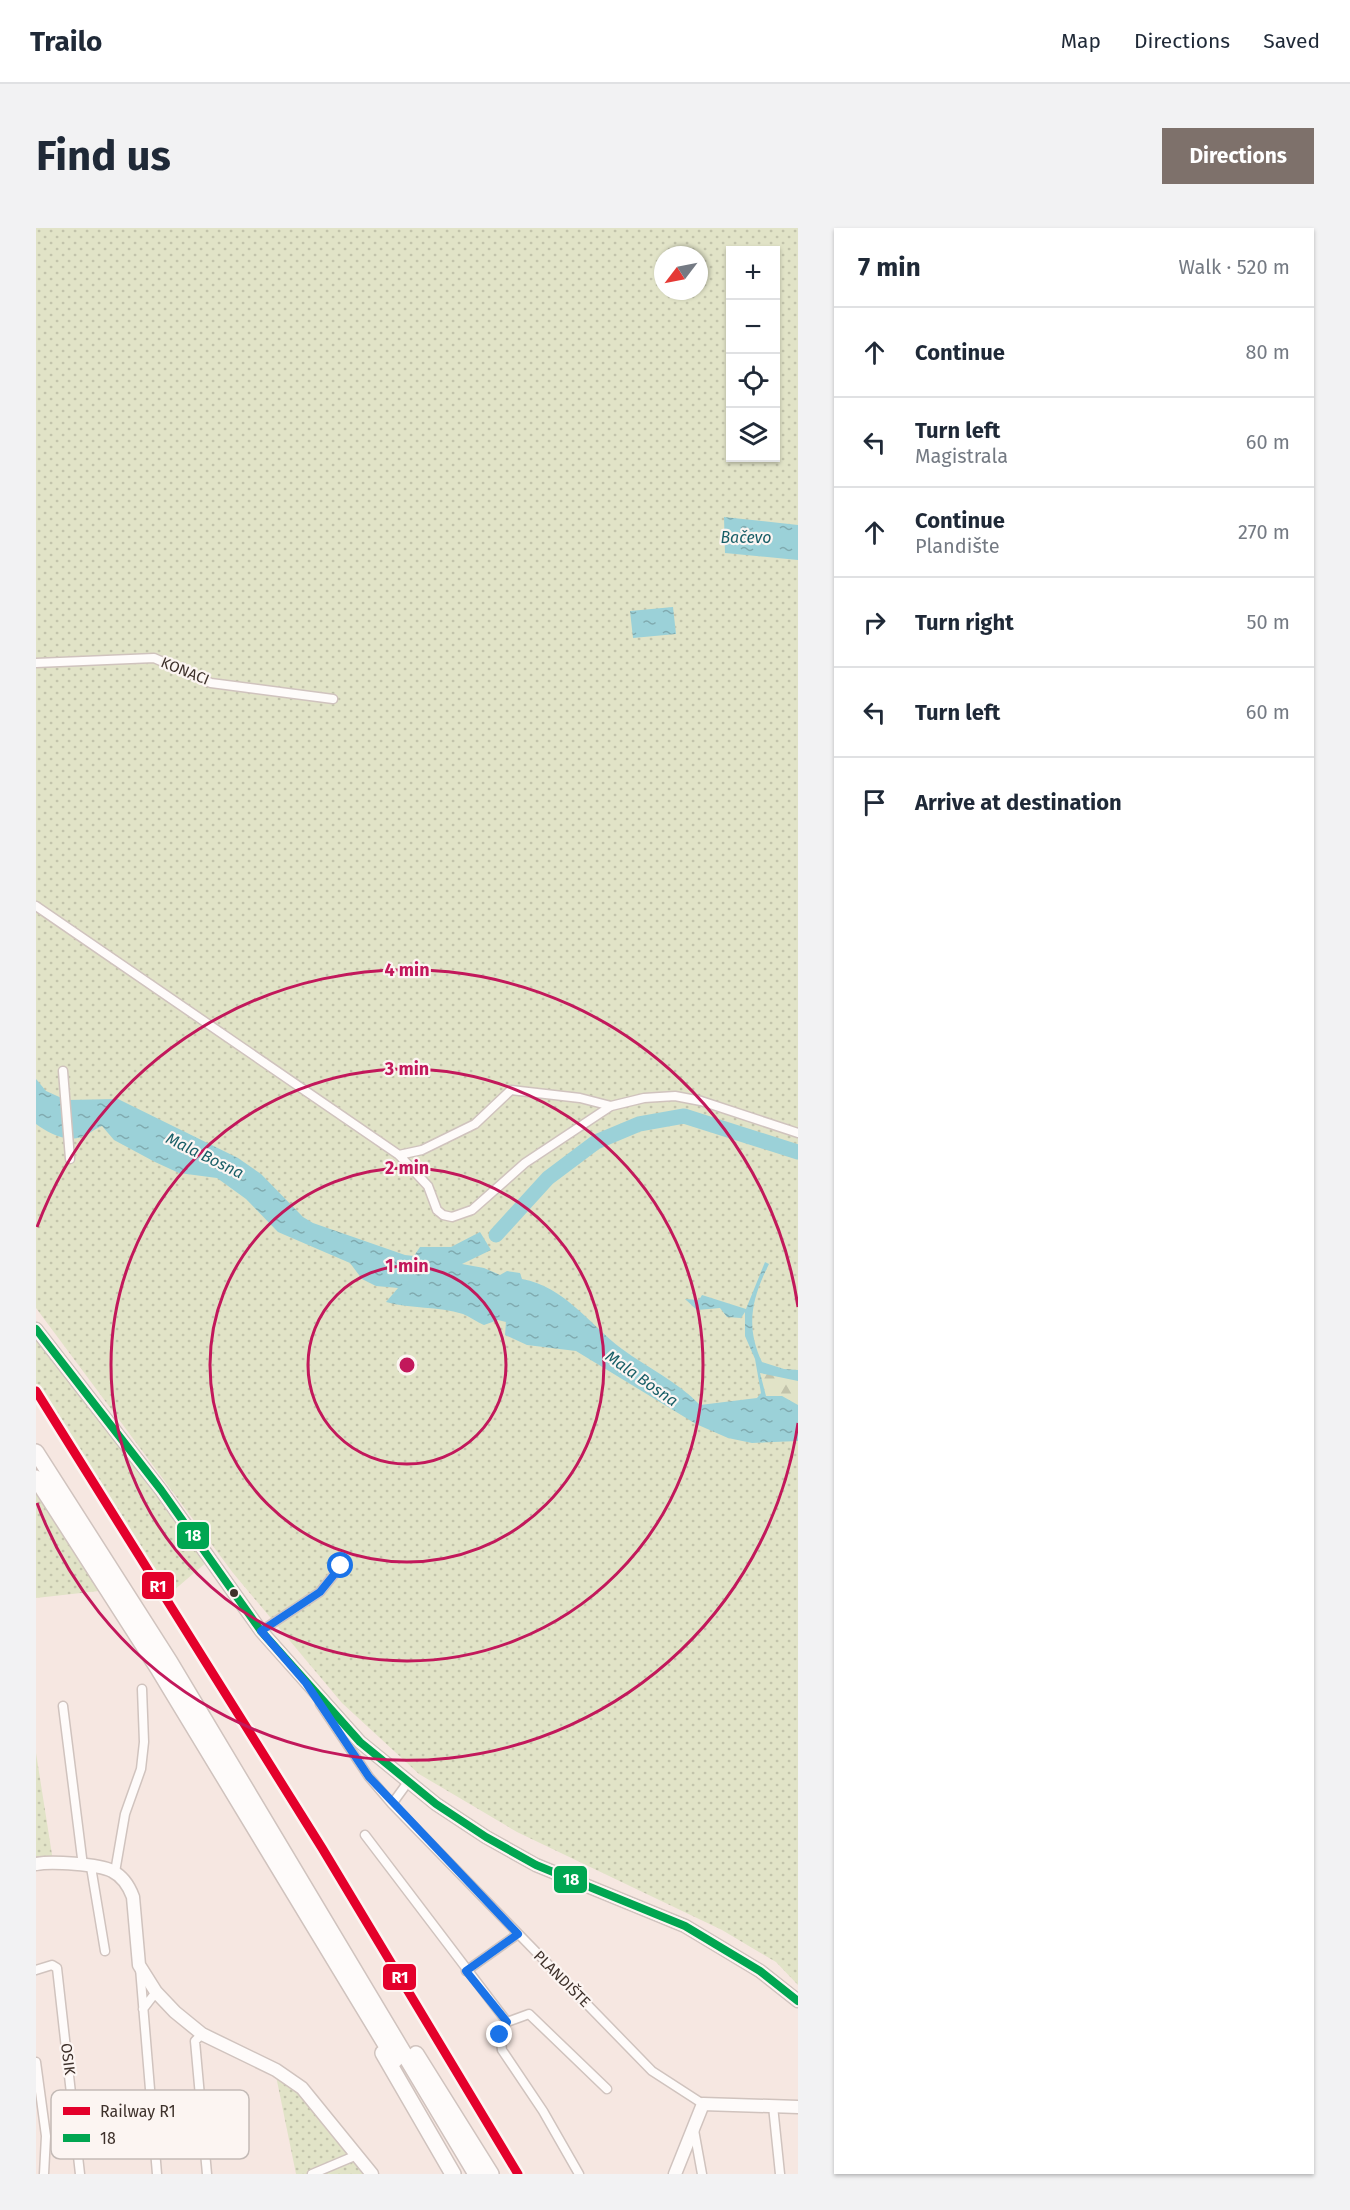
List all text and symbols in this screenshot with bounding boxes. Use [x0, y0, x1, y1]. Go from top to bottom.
text: Trailo [30, 25, 102, 58]
text: Map [1061, 28, 1101, 54]
text: Directions [1134, 28, 1230, 54]
text: Saved [1263, 28, 1320, 54]
button: Directions [1162, 128, 1314, 184]
text: Find us [36, 131, 171, 181]
north arrow [654, 246, 708, 300]
map controls [726, 246, 780, 462]
button: + [726, 246, 780, 300]
text: 7 min [858, 252, 921, 283]
text: Walk · 520 m [1179, 255, 1290, 279]
button: − [726, 300, 780, 354]
icon: ahead [858, 336, 891, 369]
text: Continue [915, 339, 1005, 366]
text: 80 m [1245, 340, 1290, 364]
button: locate [726, 354, 780, 408]
button: layers [726, 408, 780, 462]
text: Turn left [915, 417, 1000, 444]
icon: left [858, 426, 891, 459]
text: 60 m [1246, 430, 1290, 454]
text: Magistrala [915, 444, 1008, 468]
text: Continue [915, 507, 1005, 534]
icon: ahead [858, 516, 891, 549]
text: 270 m [1238, 520, 1290, 544]
water label: Bačevo [720, 528, 772, 547]
text: Plandište [915, 534, 1000, 558]
icon: right [858, 606, 891, 639]
text: Turn right [915, 609, 1014, 636]
text: 50 m [1246, 610, 1290, 634]
street label: KONACI [158, 653, 212, 689]
icon: left [858, 696, 891, 729]
text: Turn left [915, 699, 1000, 726]
text: 60 m [1246, 700, 1290, 724]
icon: arrive [858, 786, 891, 819]
text: Arrive at destination [915, 789, 1122, 816]
text: 4 min [384, 959, 430, 981]
text: 3 min [384, 1058, 429, 1080]
water label: Mala Bosna [163, 1129, 247, 1182]
text: 2 min [385, 1157, 429, 1179]
text: 1 min [385, 1255, 429, 1277]
water label: Mala Bosna [602, 1347, 682, 1410]
centre of rings [397, 1355, 417, 1375]
line badge: 18 [176, 1521, 210, 1550]
text: 18 [185, 1526, 201, 1545]
route start [327, 1552, 353, 1578]
line badge: R1 [141, 1571, 175, 1600]
text: R1 [149, 1577, 167, 1596]
unlabelled marker [228, 1587, 240, 1599]
line badge: 18 [553, 1865, 588, 1894]
text: 18 [563, 1870, 579, 1889]
street label: PLANDIŠTE [530, 1947, 594, 2011]
line badge: R1 [382, 1963, 417, 1991]
text: R1 [391, 1968, 409, 1987]
route end [486, 2021, 512, 2047]
street label: OSIK [57, 2042, 79, 2076]
legend [51, 2090, 249, 2159]
text: Railway R1 [100, 2102, 176, 2121]
text: 18 [100, 2129, 116, 2148]

